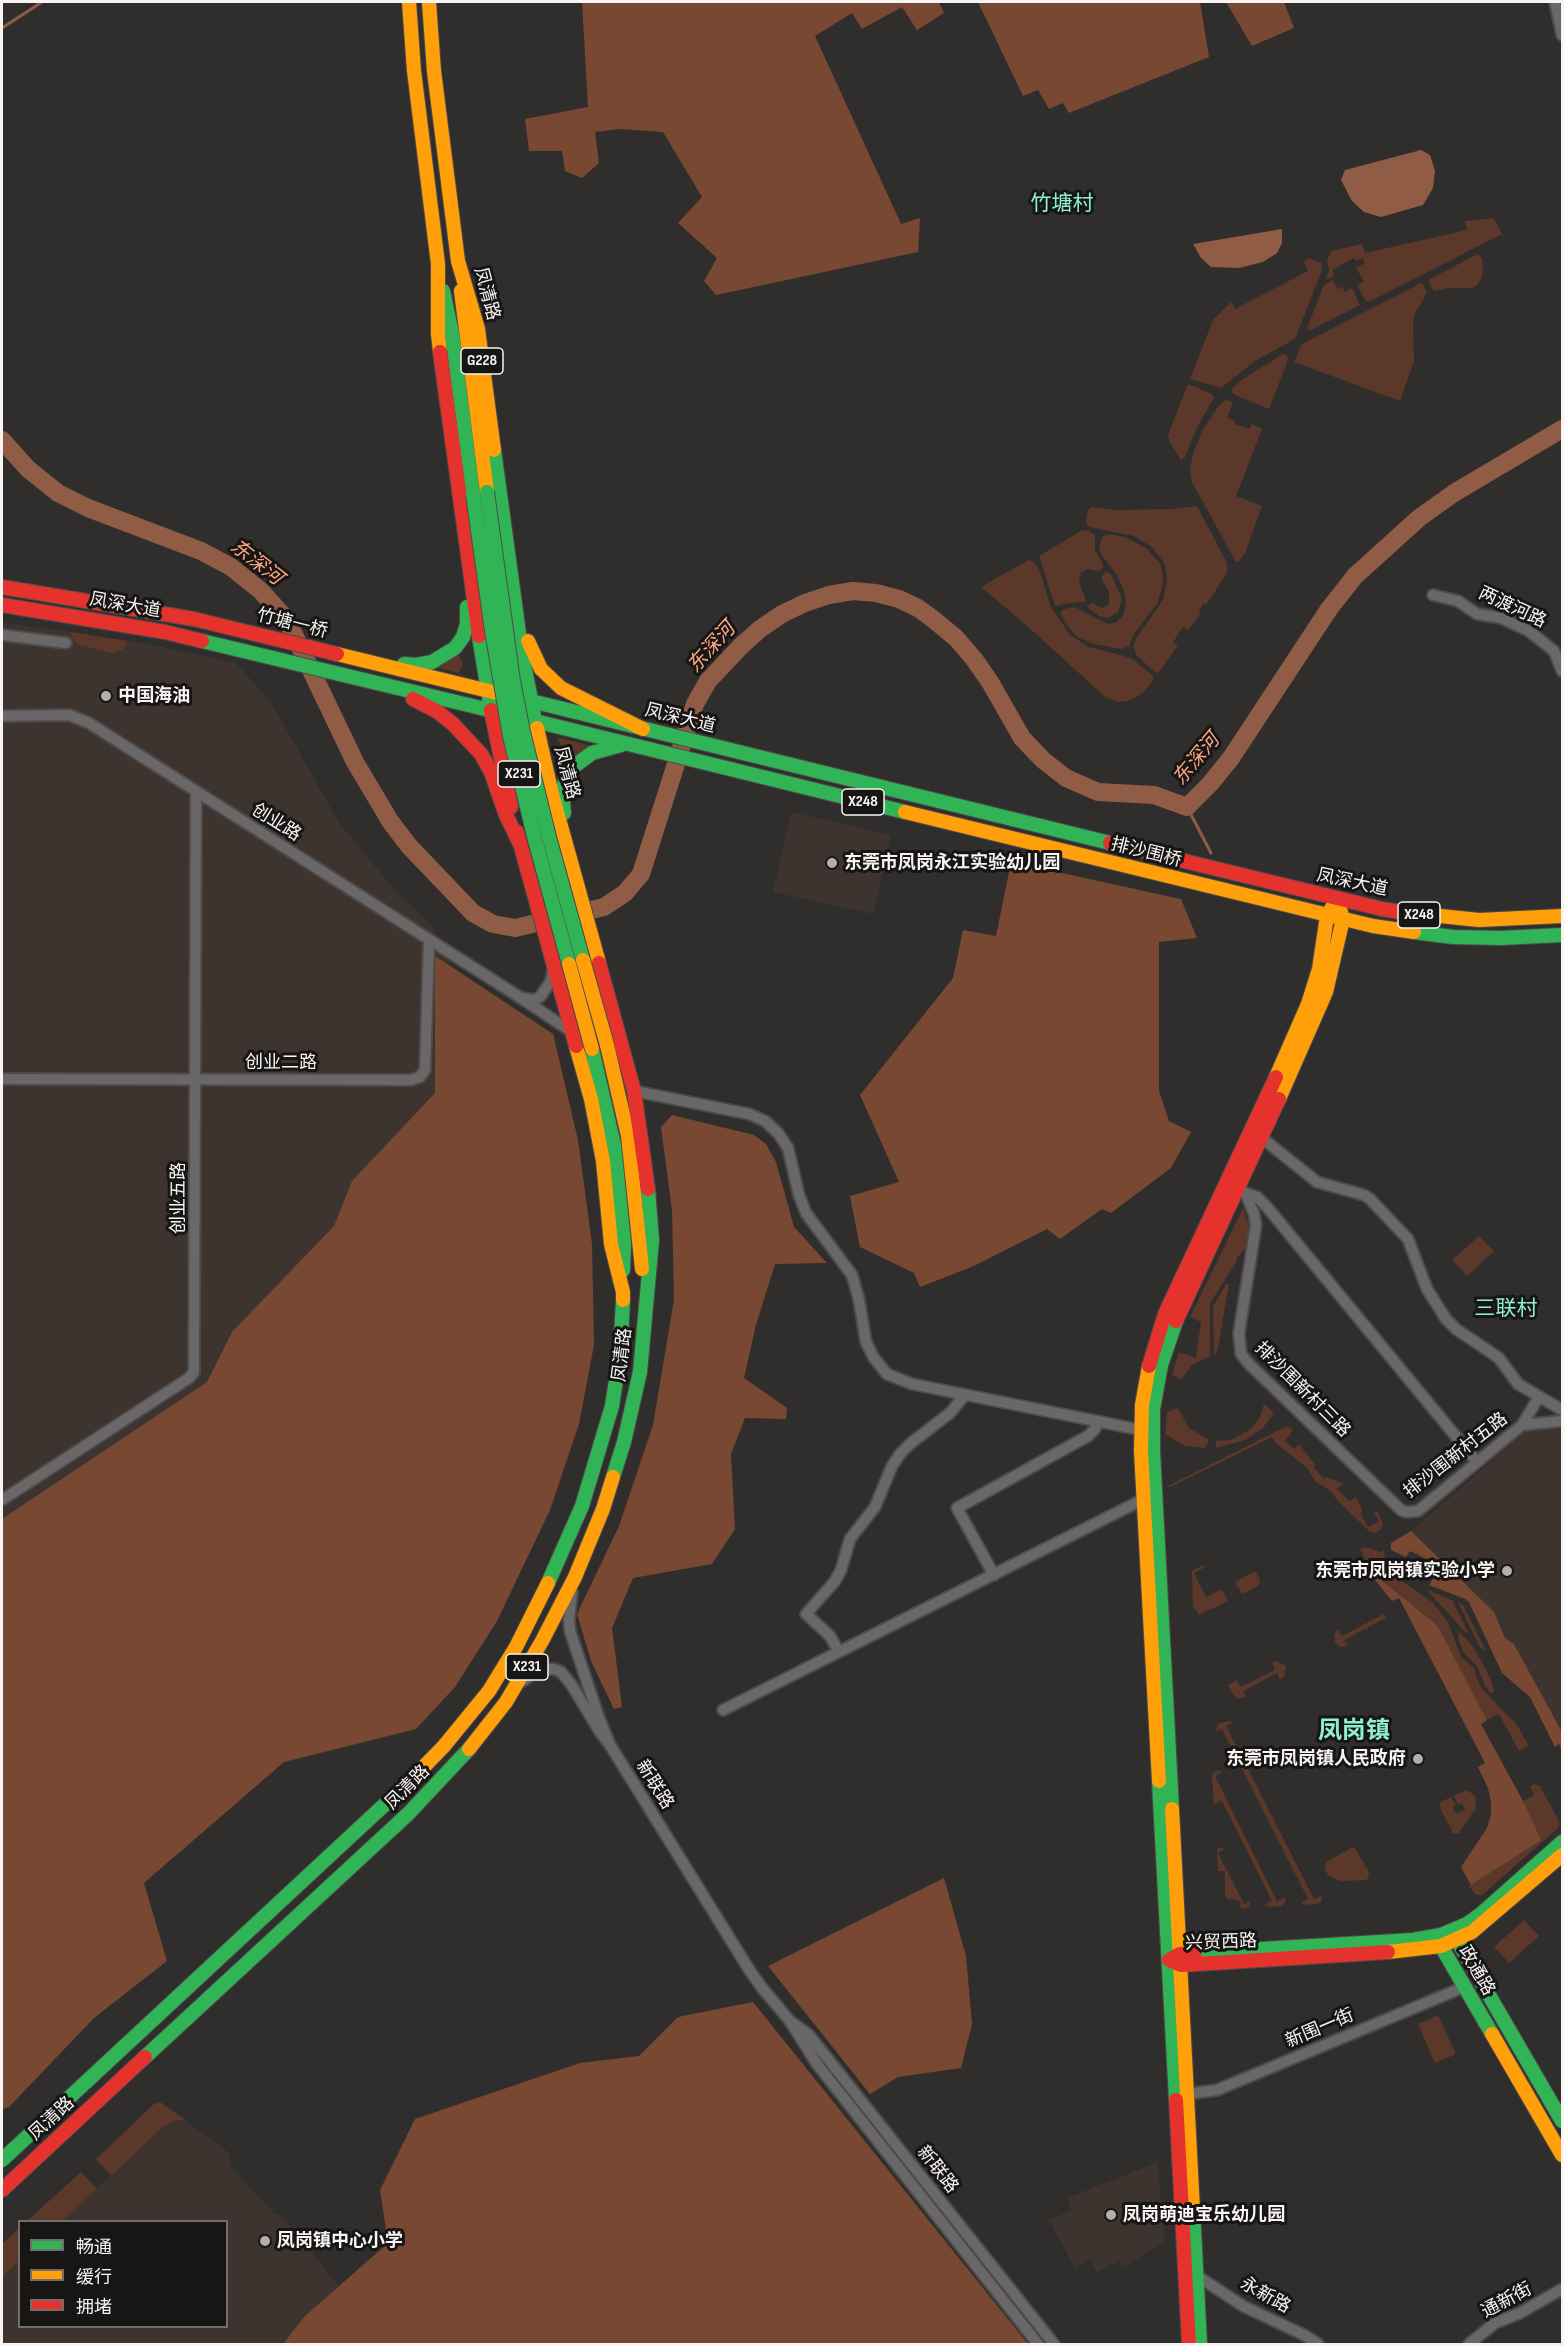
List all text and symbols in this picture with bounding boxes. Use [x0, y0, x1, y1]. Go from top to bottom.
district label: 竹塘村 [1031, 192, 1093, 218]
street label: 凤清路 [469, 265, 503, 323]
road number: G228 [461, 348, 503, 374]
water label: 东深河 [225, 535, 287, 591]
street label: 两渡河路 [1475, 583, 1549, 633]
street label: 凤深大道 [88, 589, 162, 623]
street label: 竹塘一桥 [254, 605, 330, 643]
water label: 东深河 [683, 618, 741, 678]
place label: 中国海油 [118, 685, 190, 707]
marker: 中国海油 [99, 689, 113, 703]
street label: 凤深大道 [642, 700, 718, 738]
water label: 东深河 [1169, 729, 1225, 791]
street label: 凤清路 [549, 744, 583, 802]
road number: X231 [498, 761, 540, 787]
road number: X248 [842, 789, 884, 815]
street label: 创业路 [247, 800, 305, 846]
street label: 排沙围桥 [1108, 834, 1184, 872]
place label: 东莞市凤岗永江实验幼儿园 [844, 852, 1060, 874]
marker: 东莞市凤岗永江实验幼儿园 [825, 856, 839, 870]
street label: 凤深大道 [1315, 865, 1389, 901]
road number: X248 [1398, 902, 1440, 928]
street label: 创业二路 [245, 1052, 317, 1074]
street label: 创业五路 [168, 1162, 190, 1234]
district label: 三联村 [1475, 1297, 1537, 1323]
street label: 凤清路 [609, 1327, 637, 1383]
street label: 排沙围新村三路 [1250, 1338, 1354, 1442]
street label: 排沙围新村五路 [1400, 1409, 1512, 1503]
place label: 东莞市凤岗镇实验小学 [1315, 1560, 1495, 1582]
marker: 东莞市凤岗镇实验小学 [1500, 1564, 1514, 1578]
road number: X231 [506, 1654, 548, 1680]
district label: 凤岗镇 [1318, 1718, 1390, 1746]
place label: 东莞市凤岗镇人民政府 [1226, 1748, 1406, 1770]
marker: 东莞市凤岗镇人民政府 [1411, 1752, 1425, 1766]
street label: 新联路 [631, 1756, 677, 1814]
street label: 凤清路 [381, 1761, 435, 1815]
street label: 兴贸西路 [1185, 1931, 1257, 1955]
street label: 政通路 [1453, 1942, 1499, 2000]
street label: 新围一街 [1283, 2005, 1357, 2053]
street label: 凤清路 [25, 2093, 79, 2145]
street label: 新联路 [912, 2142, 962, 2198]
place label: 凤岗萌迪宝乐幼儿园 [1123, 2204, 1285, 2226]
marker: 凤岗萌迪宝乐幼儿园 [1104, 2208, 1118, 2222]
legend [18, 2220, 228, 2328]
place label: 凤岗镇中心小学 [277, 2230, 403, 2252]
marker: 凤岗镇中心小学 [258, 2234, 272, 2248]
text: 畅通 [76, 2237, 112, 2258]
text: 缓行 [76, 2267, 112, 2288]
street label: 永新路 [1236, 2273, 1294, 2319]
street label: 通新街 [1478, 2279, 1536, 2323]
text: 拥堵 [76, 2297, 112, 2318]

